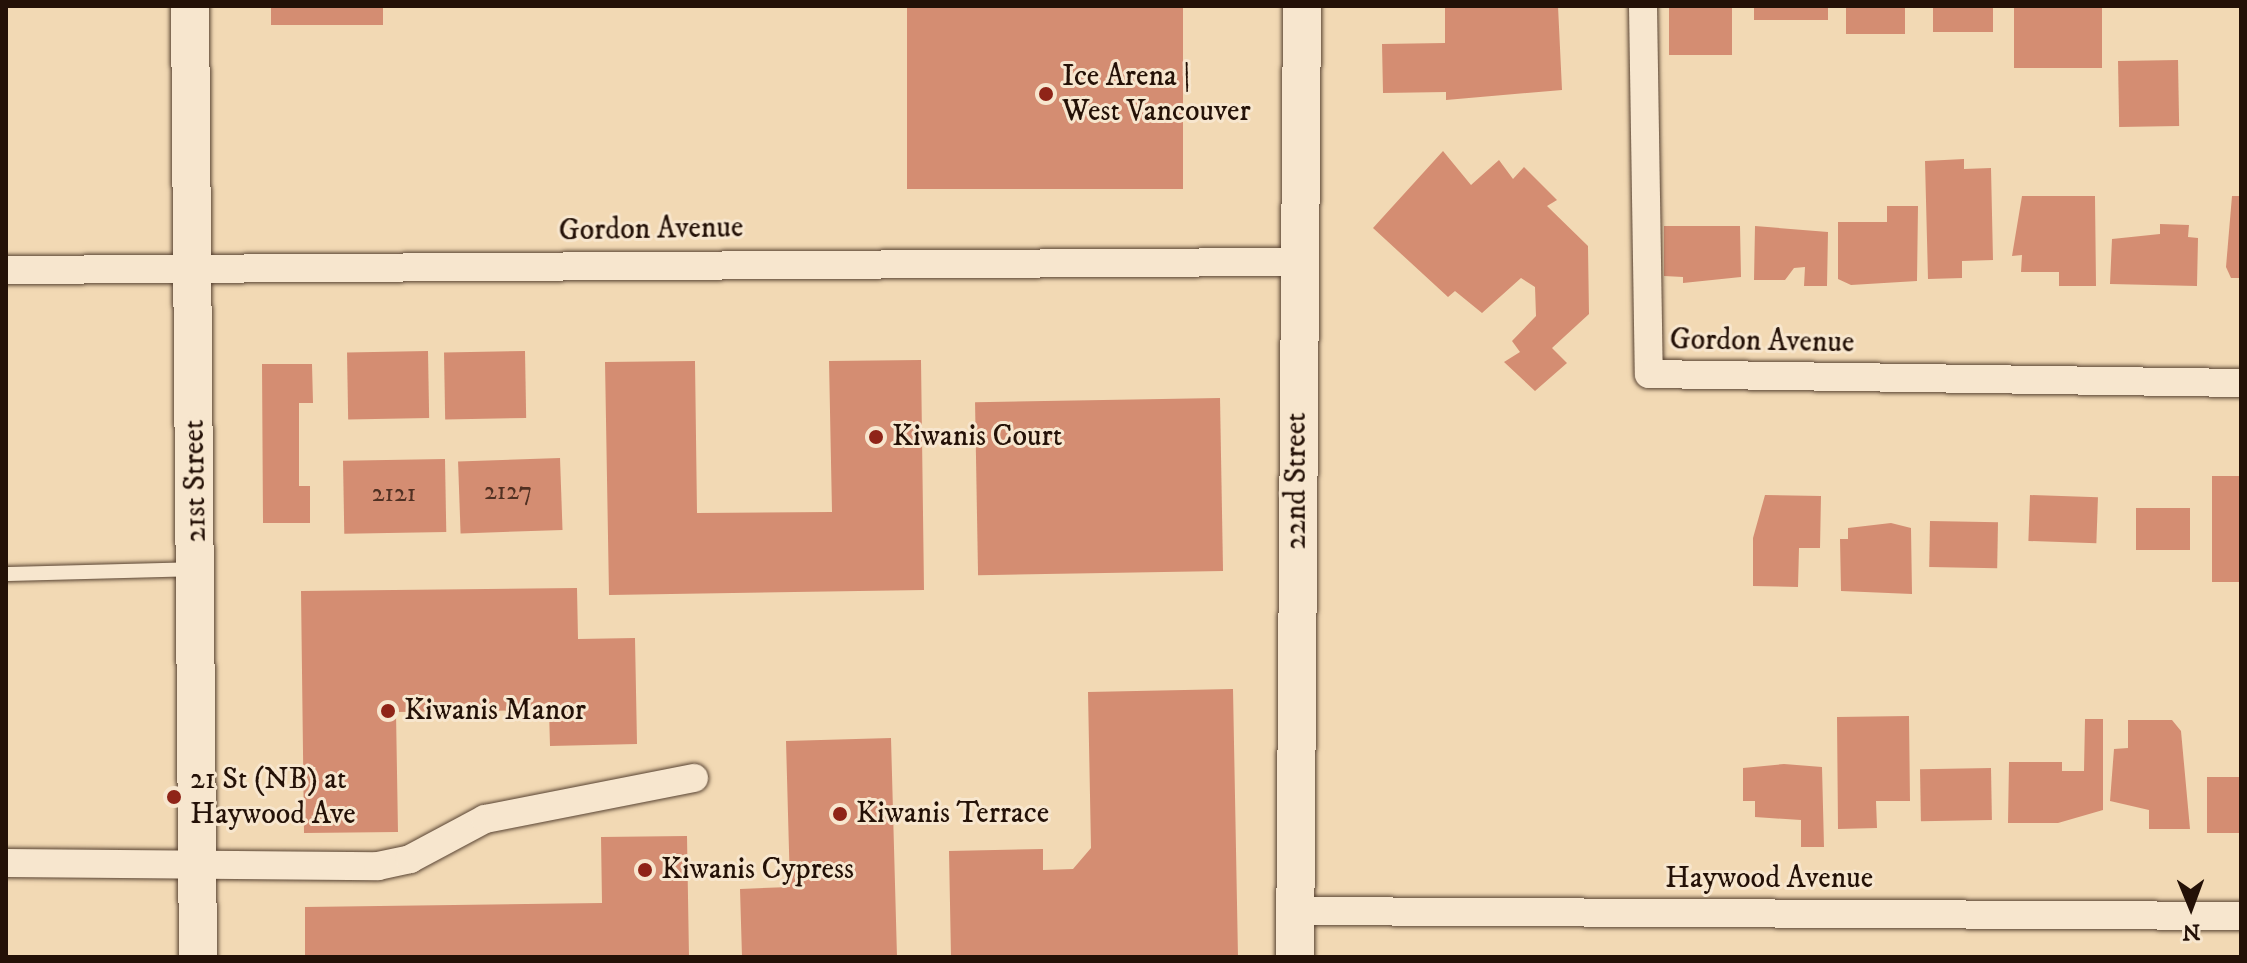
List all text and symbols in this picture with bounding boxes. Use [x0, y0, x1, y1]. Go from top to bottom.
place label: Ice Arena | West Vancouver [1062, 59, 1251, 130]
marker: Ice Arena | West Vancouver [1037, 85, 1055, 103]
street label: Gordon Avenue [558, 210, 744, 250]
street label: Gordon Avenue [1669, 322, 1855, 362]
street label: 22nd Street [1279, 412, 1315, 550]
street label: 21st Street [177, 419, 215, 543]
place label: Kiwanis Court [892, 419, 1062, 455]
marker: Kiwanis Court [867, 428, 885, 446]
house number: 2127 [484, 476, 532, 508]
house number: 2121 [372, 478, 416, 510]
place label: Kiwanis Manor [404, 693, 586, 729]
marker: Kiwanis Manor [379, 702, 397, 720]
place label: 21 St (NB) at Haywood Ave [190, 762, 356, 832]
marker: 21 St (NB) at Haywood Ave [165, 788, 183, 806]
place label: Kiwanis Terrace [856, 796, 1049, 832]
marker: Kiwanis Terrace [831, 805, 849, 823]
place label: Kiwanis Cypress [661, 852, 854, 888]
marker: Kiwanis Cypress [636, 861, 654, 879]
street label: Haywood Avenue [1665, 861, 1873, 897]
north arrow [2151, 867, 2231, 947]
text: N [2182, 918, 2201, 945]

